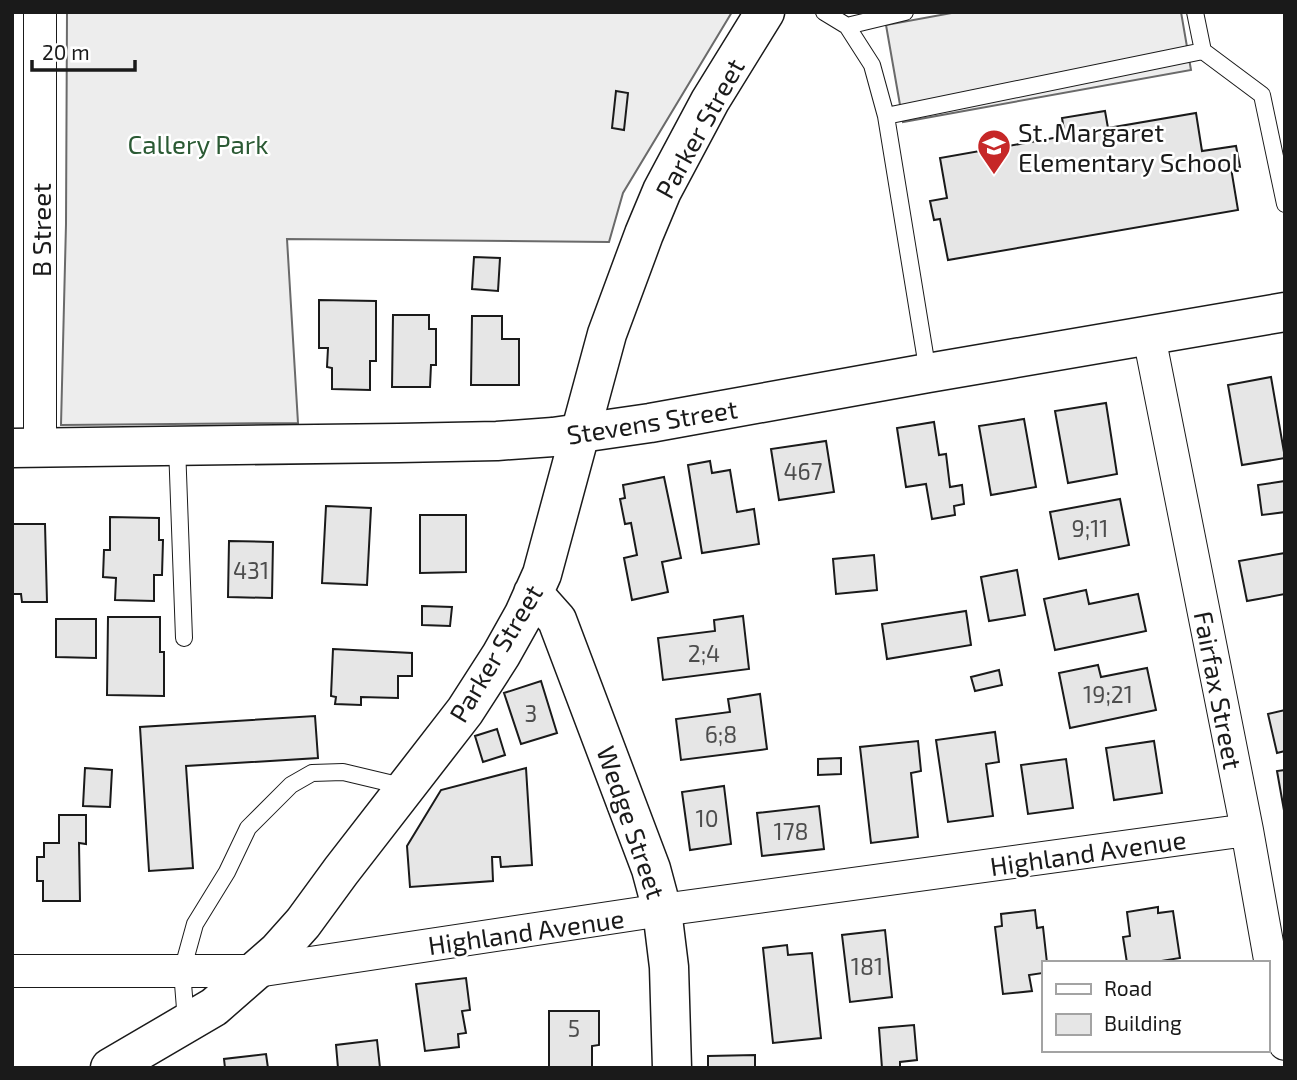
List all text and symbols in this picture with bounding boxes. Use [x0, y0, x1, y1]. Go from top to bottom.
scale bar [32, 28, 135, 72]
text: 20 m [42, 39, 90, 64]
street label: Parker Street [648, 53, 750, 203]
place label: St. Margaret Elementary School [1018, 116, 1240, 177]
school or university icon: St. Margaret Elementary School [975, 127, 1013, 176]
park label: Callery Park [127, 128, 269, 159]
street label: B Street [25, 183, 56, 277]
street label: Stevens Street [565, 392, 740, 450]
house number: 467 [783, 457, 823, 485]
house number: 9;11 [1072, 514, 1108, 542]
house number: 431 [233, 556, 269, 584]
street label: Parker Street [442, 579, 548, 727]
street label: Fairfax Street [1188, 608, 1250, 772]
house number: 2;4 [688, 639, 720, 667]
house number: 19;21 [1083, 680, 1133, 708]
house number: 3 [525, 699, 537, 727]
house number: 6;8 [705, 720, 737, 748]
street label: Wedge Street [591, 742, 673, 903]
house number: 10 [695, 804, 719, 832]
house number: 178 [774, 817, 808, 845]
street label: Highland Avenue [988, 823, 1188, 881]
street label: Highland Avenue [426, 902, 626, 960]
house number: 181 [851, 952, 883, 980]
legend [1042, 961, 1269, 1052]
text: Road [1104, 975, 1152, 1000]
text: Building [1104, 1010, 1182, 1035]
house number: 5 [568, 1014, 580, 1042]

